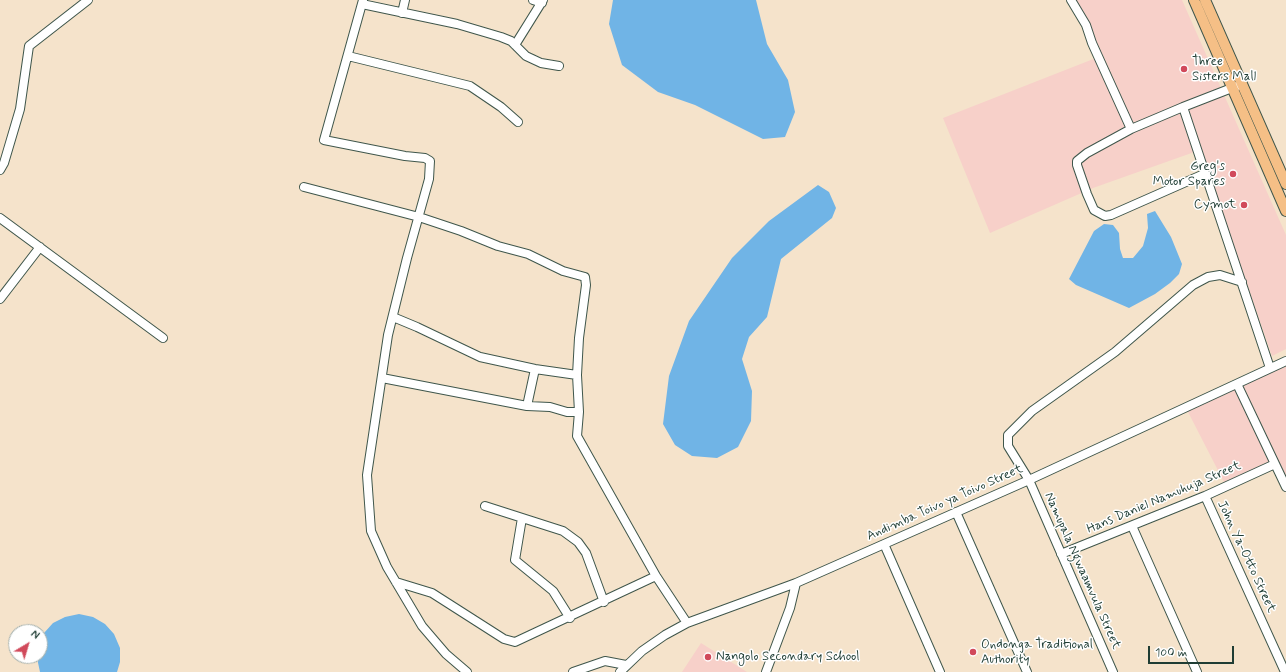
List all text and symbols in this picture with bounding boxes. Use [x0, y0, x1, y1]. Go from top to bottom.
place label: Three Sisters Mall [1192, 54, 1256, 85]
marker: Three Sisters Mall [1179, 64, 1189, 74]
place label: Greg's Motor Spares [1153, 159, 1225, 190]
marker: Greg's Motor Spares [1228, 169, 1238, 179]
place label: Cymot [1194, 197, 1236, 213]
marker: Cymot [1239, 200, 1249, 210]
street label: Hans Daniel Namuhuja Street [1085, 458, 1243, 538]
street label: Andimba Toivo ya Toivo Street [864, 461, 1026, 545]
street label: Namupala Ngwaamvula Street [1040, 490, 1124, 652]
street label: John Ya-Otto Street [1213, 499, 1279, 615]
north arrow [8, 624, 48, 664]
text: N [28, 628, 42, 643]
place label: Ondonga Traditional Authority [981, 637, 1093, 668]
scale bar [1150, 638, 1236, 664]
text: 100 m [1155, 645, 1187, 661]
marker: Ondonga Traditional Authority [968, 647, 978, 657]
place label: Nangolo Secondary School [716, 649, 859, 665]
marker: Nangolo Secondary School [703, 652, 713, 662]

